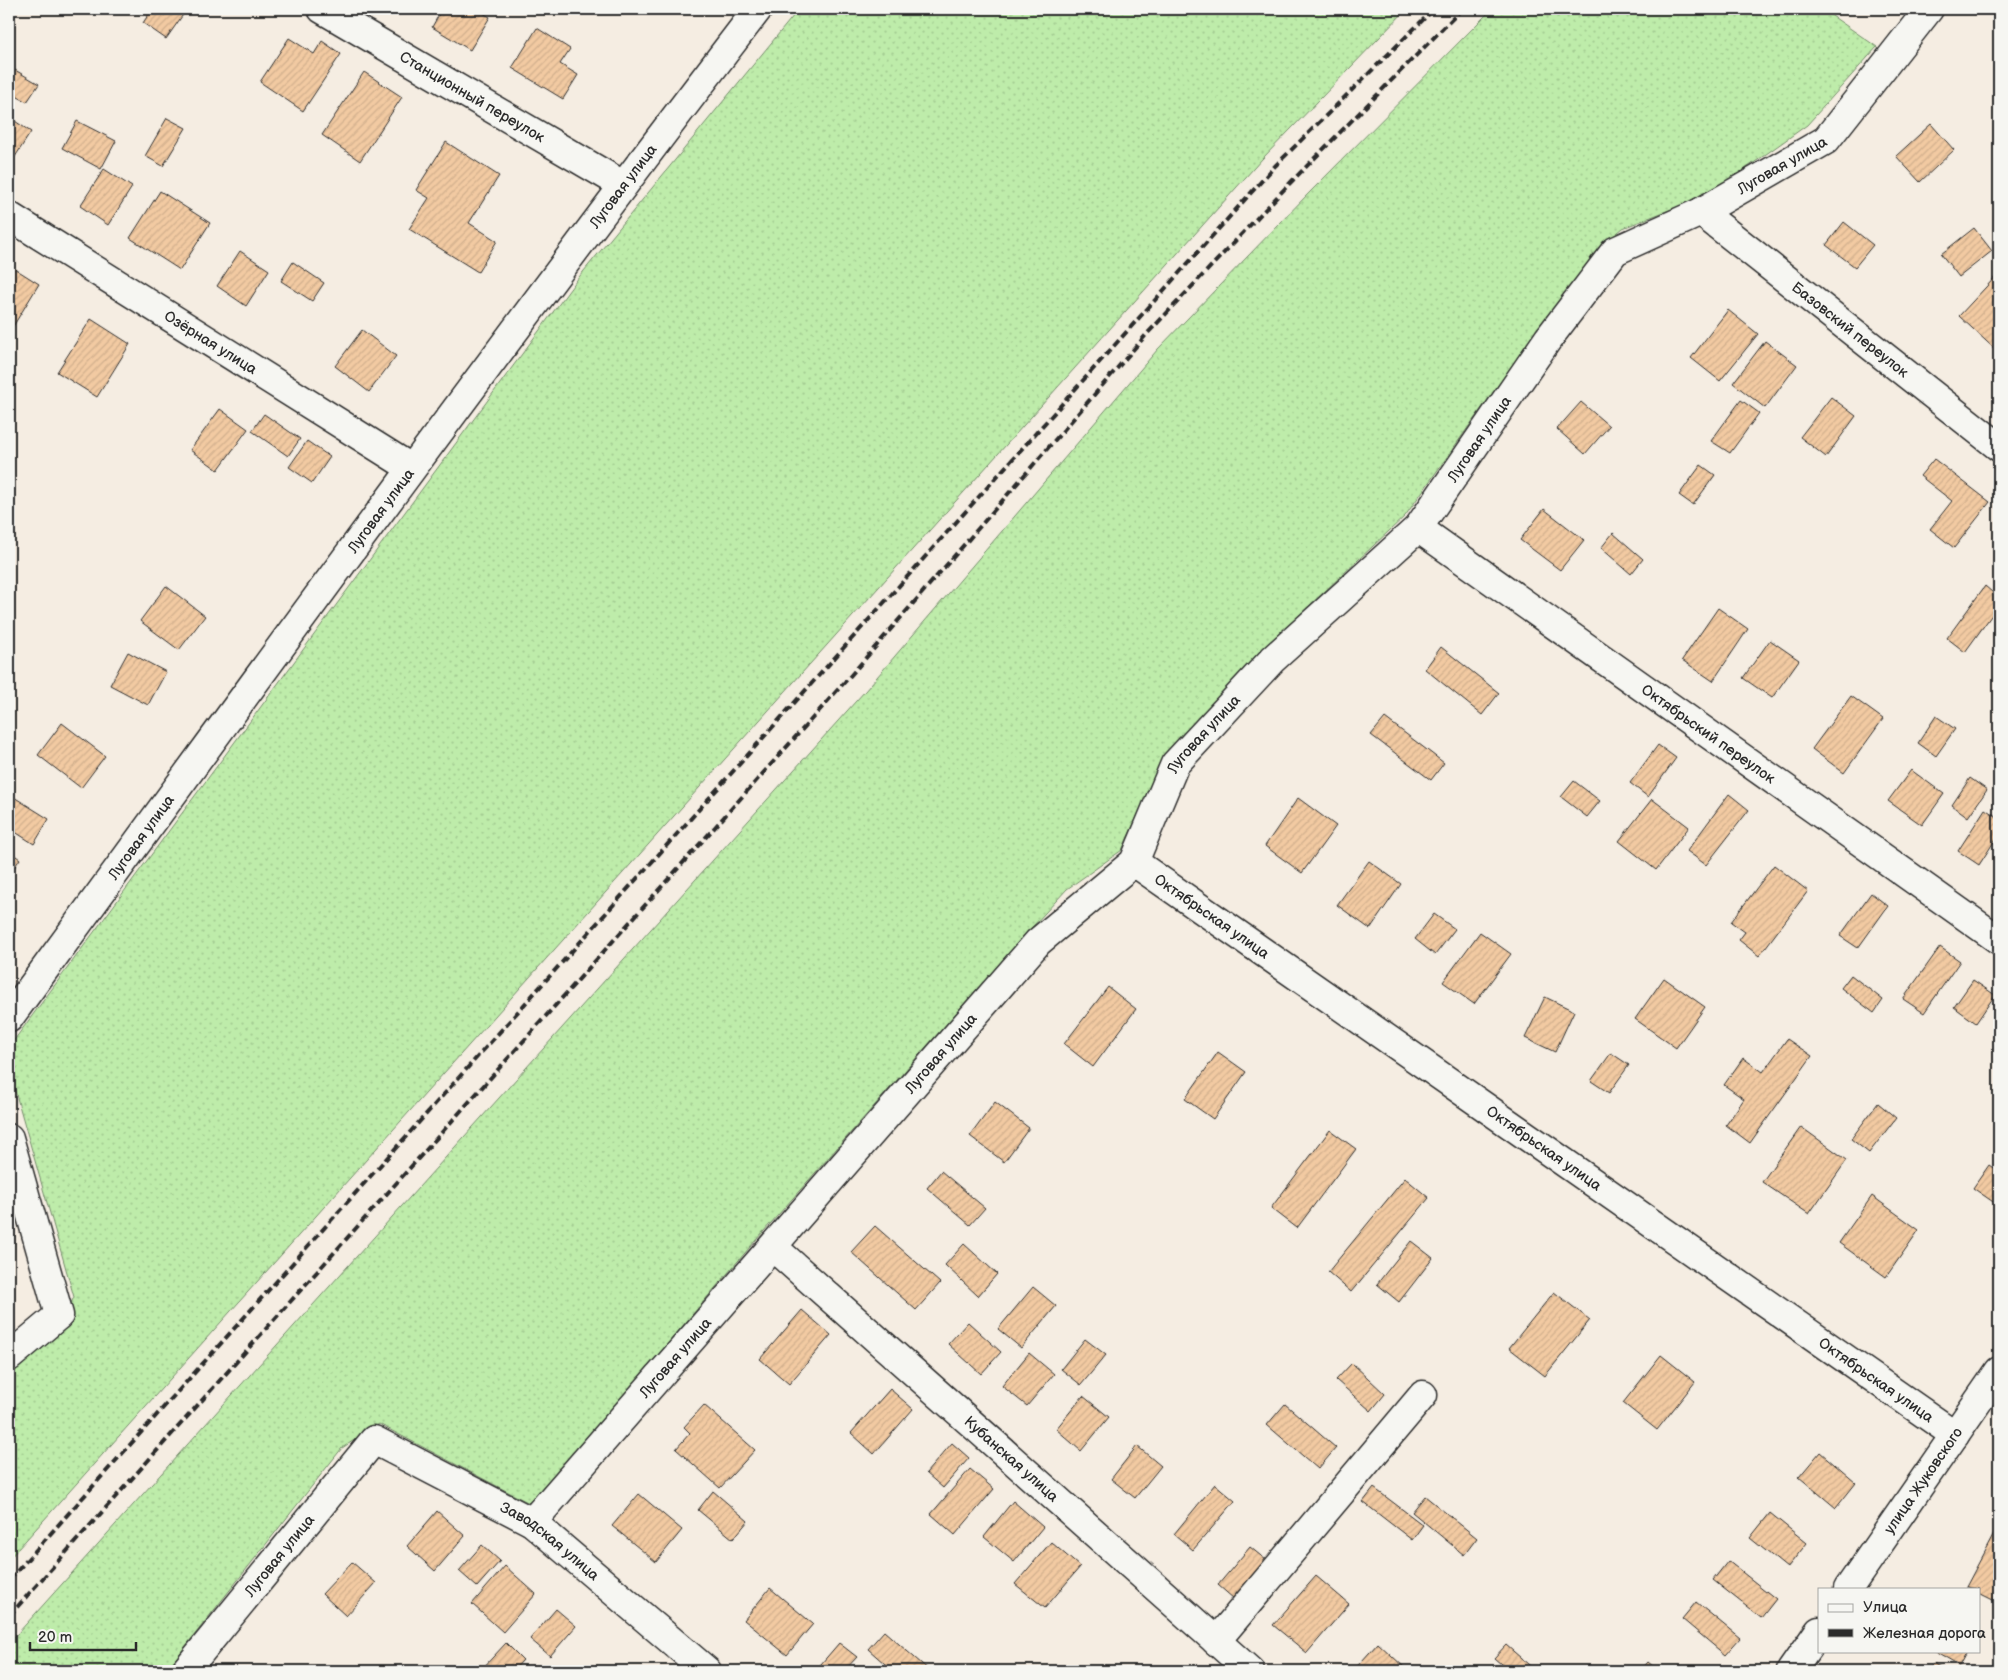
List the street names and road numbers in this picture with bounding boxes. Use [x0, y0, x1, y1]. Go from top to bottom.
street label: Станционный переулок [396, 47, 548, 147]
street label: Луговая улица [1733, 132, 1831, 200]
street label: Луговая улица [585, 141, 661, 233]
street label: Базовский переулок [1788, 278, 1912, 382]
street label: Озёрная улица [160, 307, 260, 379]
street label: Луговая улица [1443, 392, 1516, 487]
street label: Луговая улица [343, 465, 419, 558]
street label: Октябрьский переулок [1637, 680, 1779, 788]
street label: Луговая улица [1163, 691, 1245, 777]
street label: Луговая улица [104, 791, 179, 884]
street label: Октябрьская улица [1150, 870, 1273, 964]
street label: Луговая улица [900, 1009, 982, 1098]
street label: Октябрьская улица [1482, 1102, 1605, 1195]
street label: Луговая улица [635, 1314, 716, 1403]
street label: Октябрьская улица [1815, 1334, 1937, 1427]
street label: Кубанская улица [960, 1412, 1062, 1506]
street label: улица Жуковского [1880, 1424, 1967, 1538]
street label: Заводская улица [497, 1498, 603, 1585]
street label: Луговая улица [240, 1511, 319, 1602]

